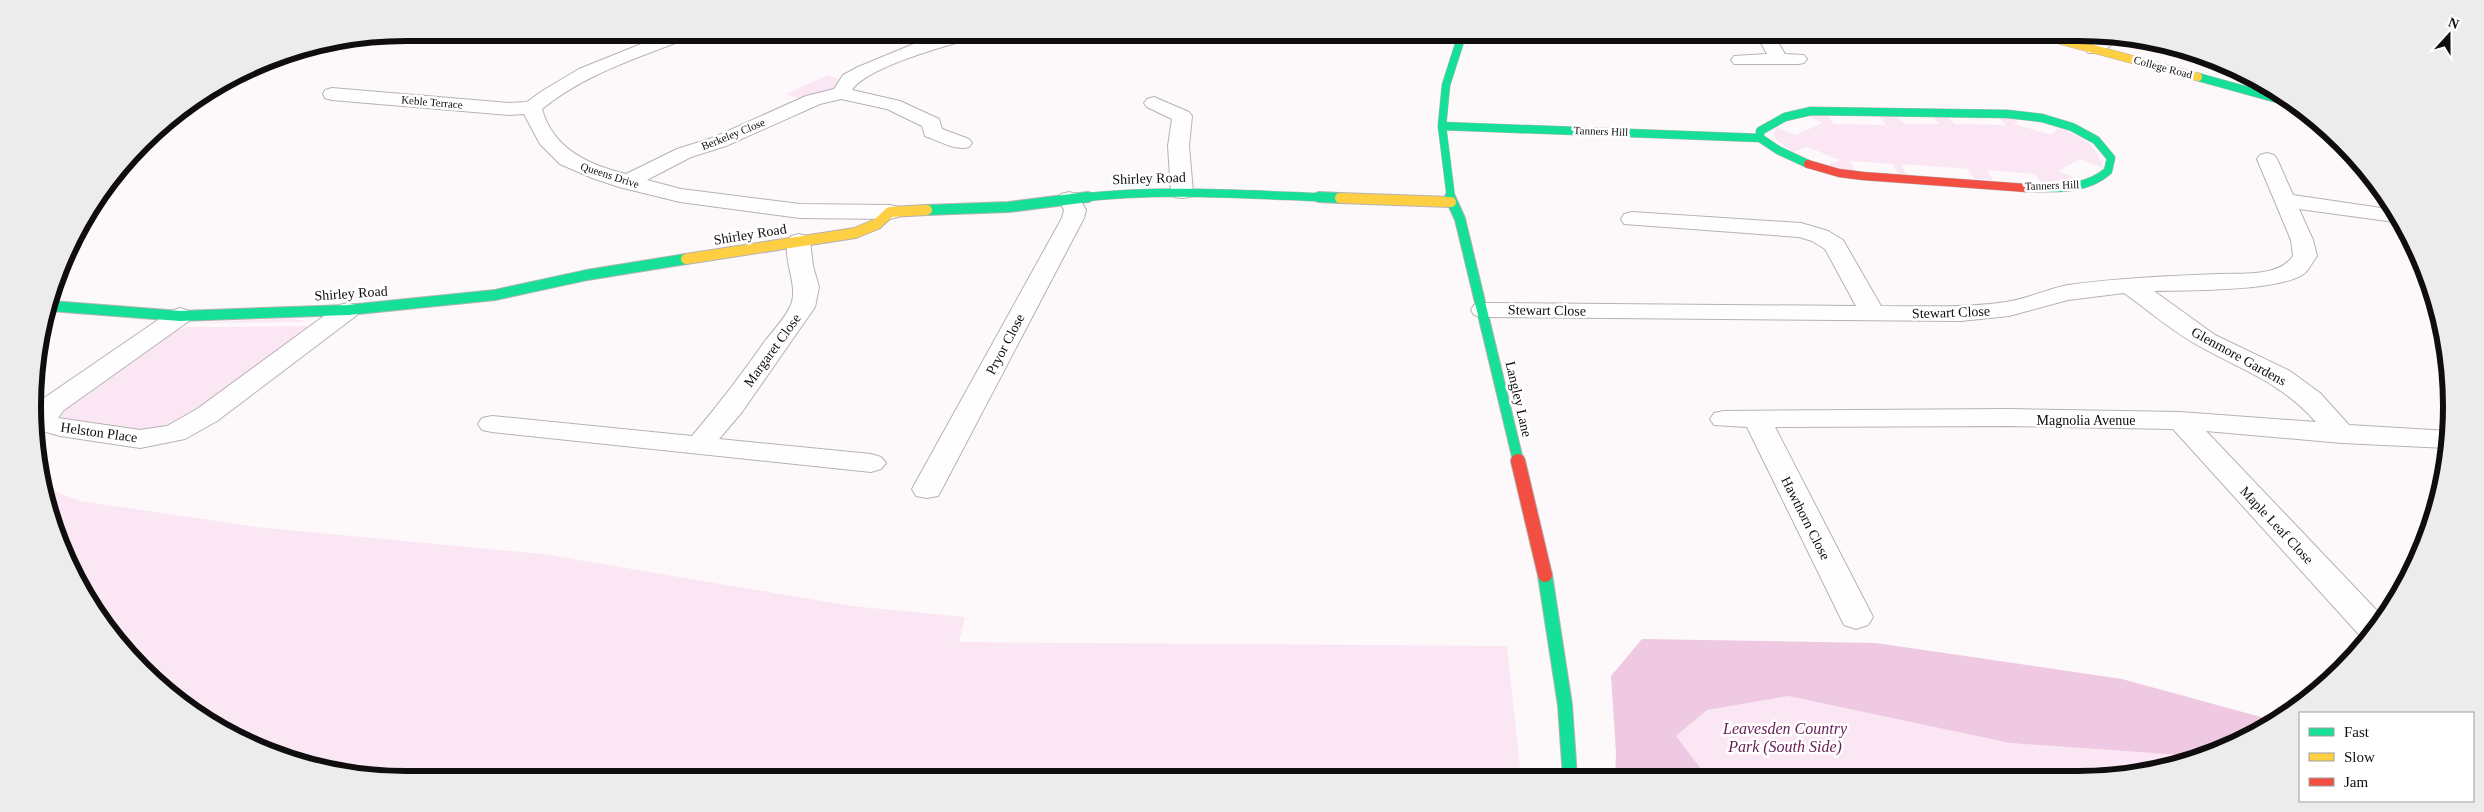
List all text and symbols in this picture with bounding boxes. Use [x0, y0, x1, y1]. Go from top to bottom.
north arrow [2424, 10, 2474, 60]
text: N [2446, 15, 2461, 32]
street label: College Road [2132, 53, 2194, 81]
street label: Keble Terrace [401, 93, 463, 111]
street label: Berkeley Close [699, 116, 767, 152]
street label: Tanners Hill [1574, 124, 1628, 138]
street label: Queens Drive [579, 160, 641, 190]
street label: Shirley Road [1112, 170, 1186, 187]
street label: Tanners Hill [2025, 178, 2079, 192]
street label: Shirley Road [713, 221, 788, 248]
street label: Shirley Road [314, 283, 388, 304]
street label: Stewart Close [1508, 302, 1586, 319]
street label: Stewart Close [1912, 304, 1990, 321]
street label: Margaret Close [741, 311, 804, 390]
street label: Pryor Close [983, 311, 1028, 377]
street label: Glenmore Gardens [2189, 324, 2289, 389]
street label: Langley Lane [1503, 360, 1535, 438]
street label: Magnolia Avenue [2037, 413, 2135, 428]
street label: Helston Place [60, 420, 138, 445]
street label: Hawthorn Close [1778, 474, 1833, 562]
street label: Maple Leaf Close [2237, 484, 2316, 567]
legend [2299, 712, 2474, 802]
park label: Leavesden Country Park (South Side) [1722, 720, 1848, 756]
text: Fast [2344, 724, 2370, 740]
text: Slow [2344, 749, 2375, 765]
text: Jam [2344, 774, 2368, 790]

